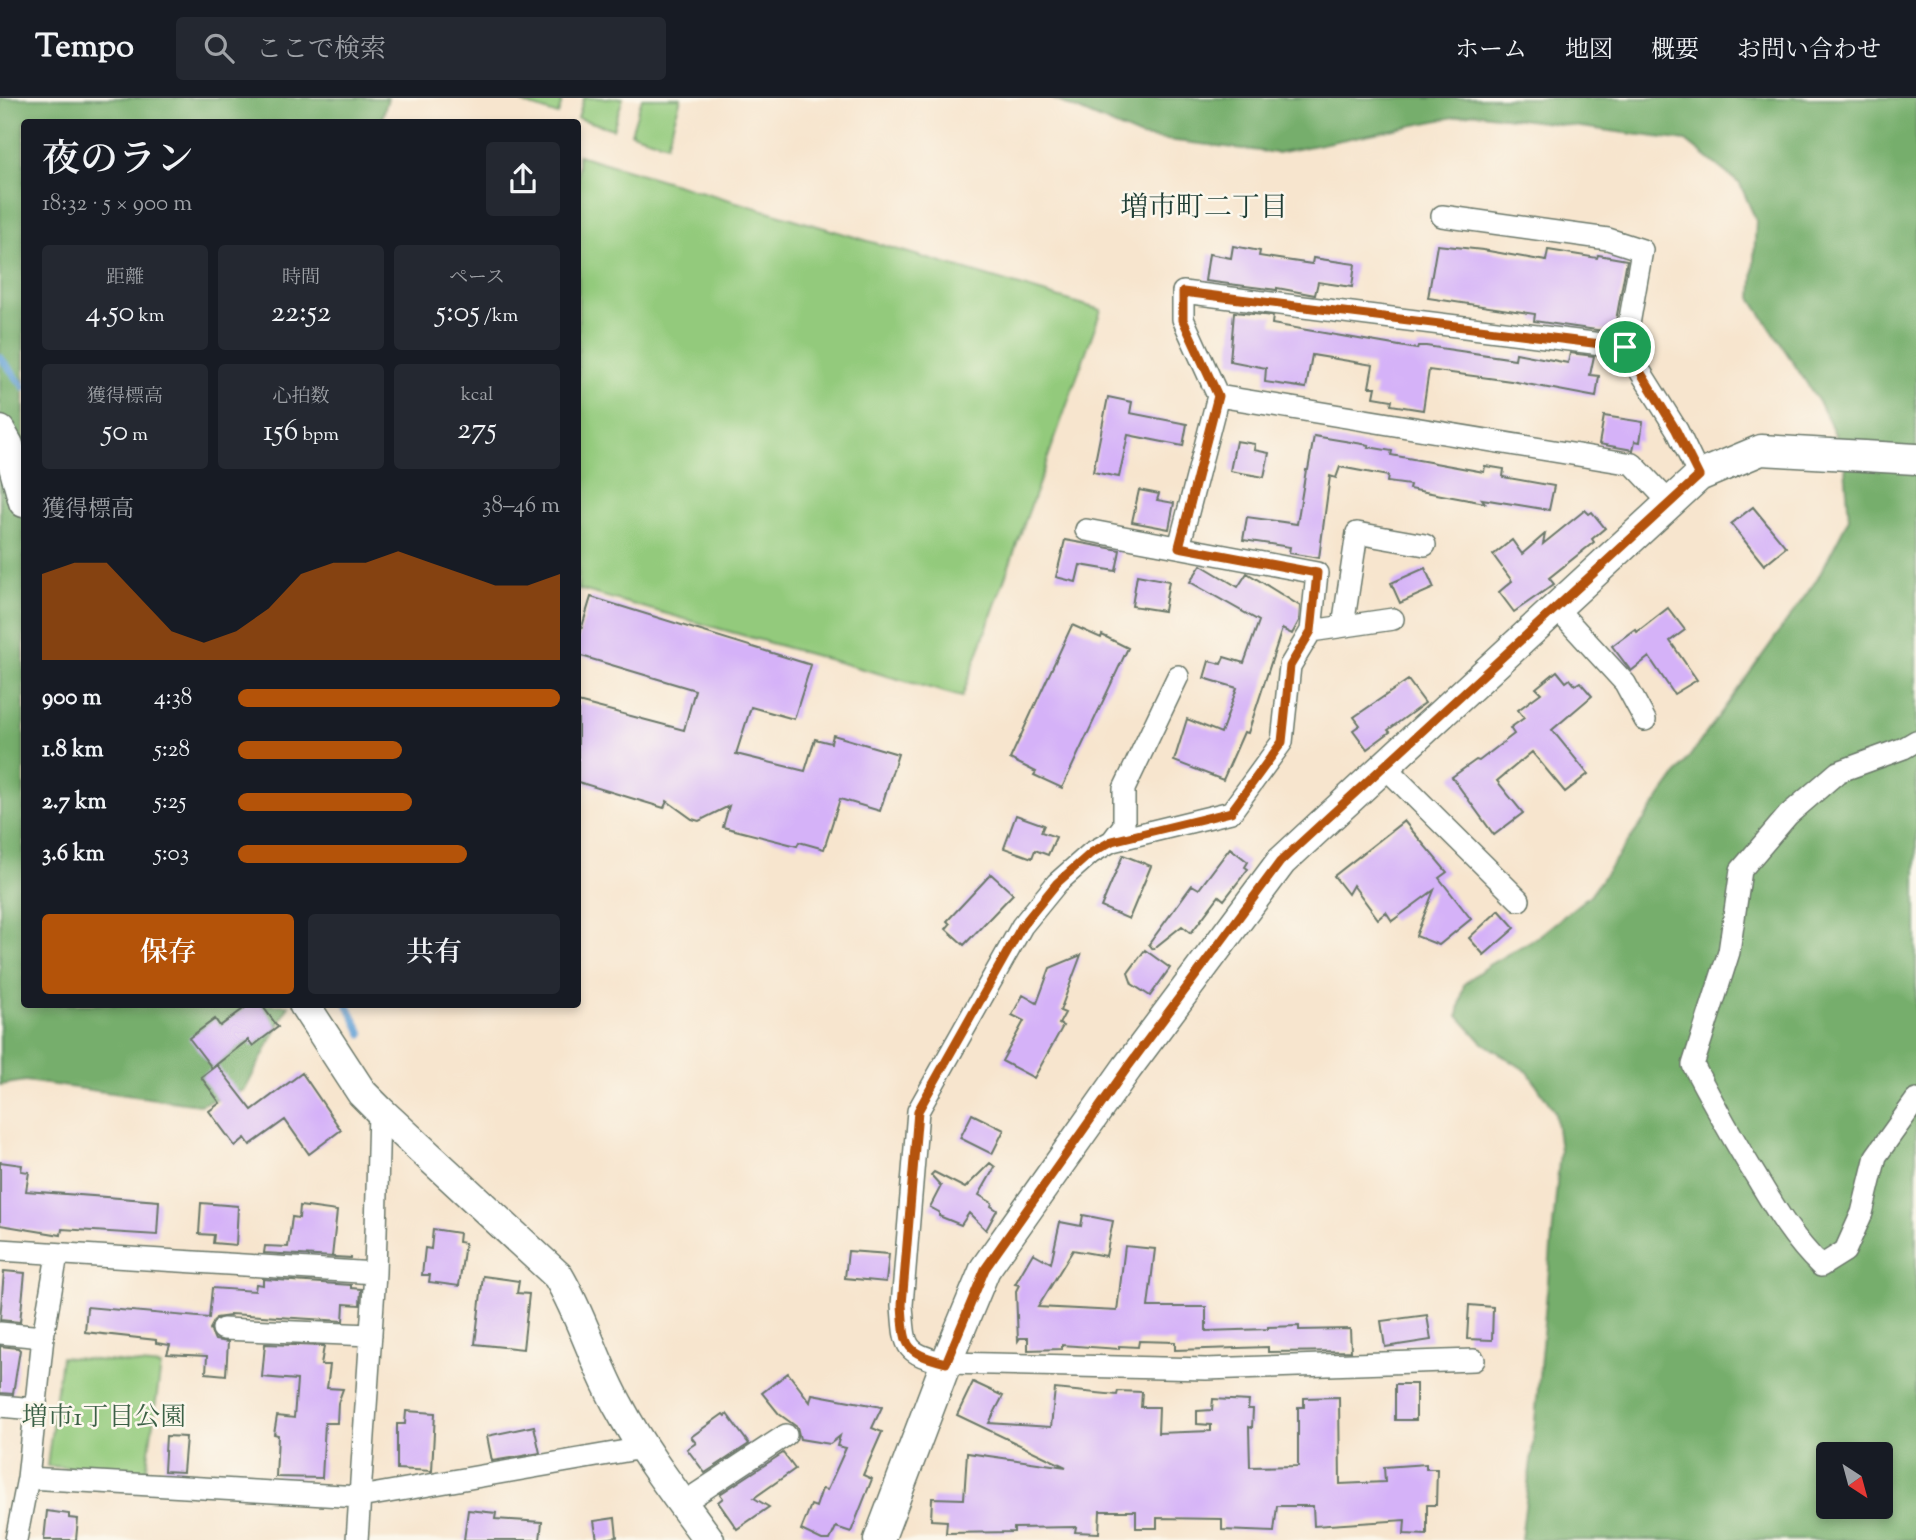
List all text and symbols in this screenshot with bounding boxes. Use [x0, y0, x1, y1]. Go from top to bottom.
search box [176, 17, 666, 80]
text: Tempo [35, 24, 134, 72]
icon: search [200, 29, 238, 67]
text: ここで検索 [256, 32, 386, 69]
text: ホーム [1455, 34, 1527, 68]
text: 地図 [1565, 34, 1613, 68]
text: 概要 [1651, 34, 1699, 68]
text: お問い合わせ [1737, 34, 1881, 68]
text: 夜のラン [42, 135, 194, 189]
button: share [486, 142, 560, 216]
text: 18:32 · 5 × 900 m [42, 188, 192, 221]
district label: 増市町二丁目 [1120, 189, 1288, 229]
text: 距離 [106, 265, 144, 292]
text: 時間 [282, 265, 320, 292]
text: ペース [449, 265, 505, 292]
text: 4.50 [86, 292, 134, 335]
text: 22:52 [271, 292, 331, 335]
text: 5:05 [436, 292, 480, 335]
text: km [134, 303, 164, 330]
text: /km [480, 303, 518, 330]
pin [1595, 317, 1655, 377]
icon: arrive [1606, 328, 1644, 366]
text: kcal [461, 382, 493, 409]
text: 獲得標高 [87, 384, 163, 411]
text: 心拍数 [272, 384, 330, 411]
text: 275 [457, 409, 497, 452]
text: 50 [102, 411, 128, 454]
text: 156 [263, 411, 298, 454]
text: m [128, 422, 148, 449]
text: bpm [298, 422, 339, 449]
text: 38–46 m [482, 490, 560, 523]
text: 獲得標高 [42, 494, 134, 527]
text: 900 m [42, 682, 101, 715]
text: 4:38 [154, 682, 192, 715]
text: 1.8 km [42, 734, 104, 767]
text: 5:28 [154, 734, 190, 767]
text: 2.7 km [42, 786, 107, 819]
text: 5:25 [154, 786, 186, 819]
text: 3.6 km [42, 838, 105, 871]
text: 5:03 [154, 838, 189, 871]
button: 保存 [42, 914, 294, 994]
button: 共有 [308, 914, 560, 994]
park label: 増市1丁目公園 [22, 1400, 186, 1437]
north arrow [1816, 1442, 1894, 1519]
map controls [1816, 1442, 1893, 1519]

